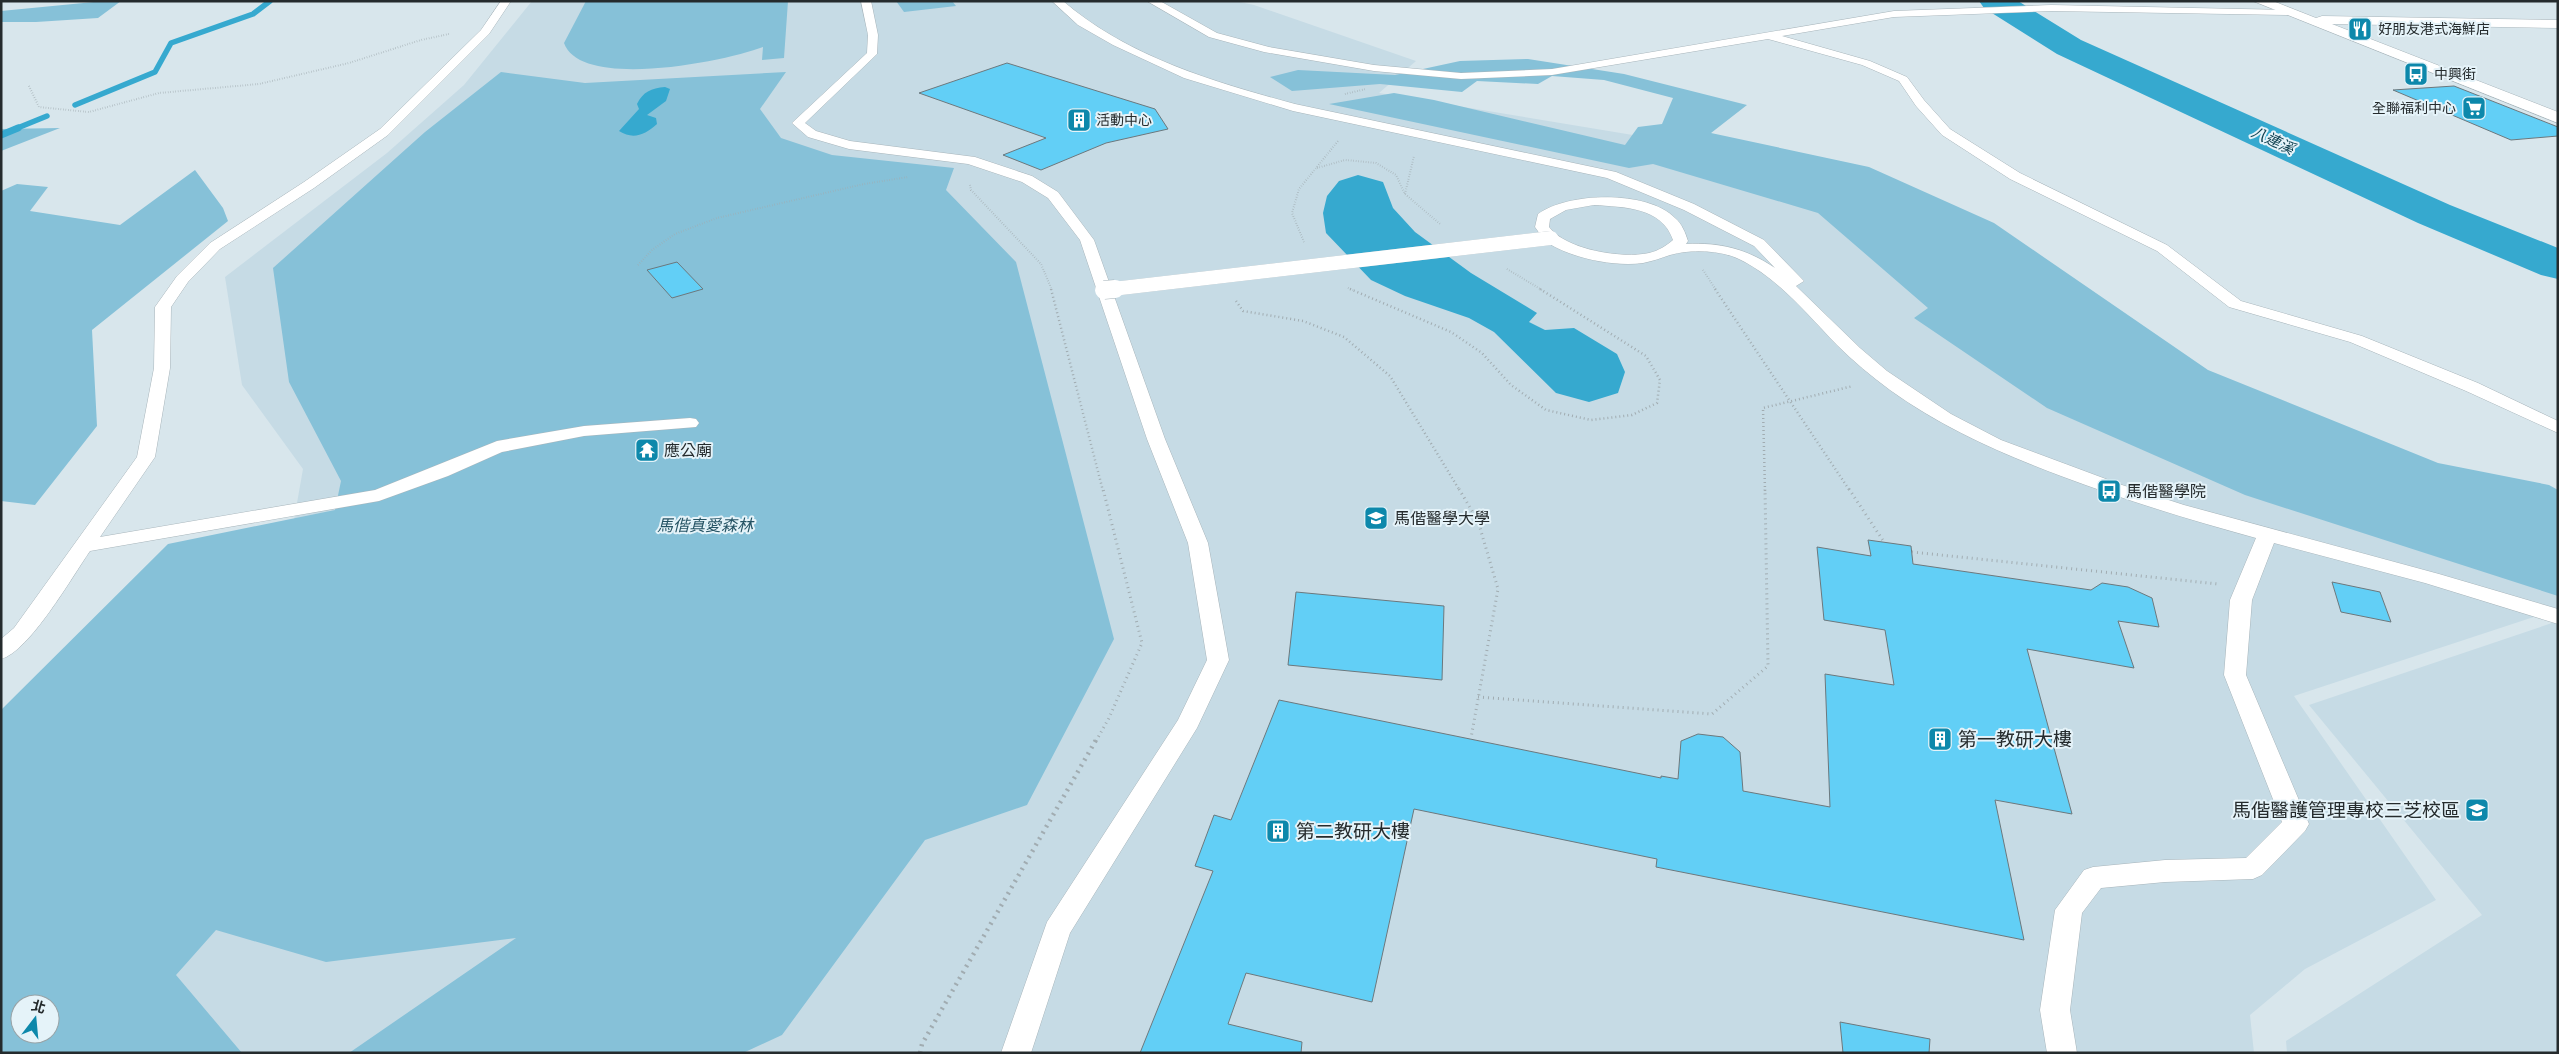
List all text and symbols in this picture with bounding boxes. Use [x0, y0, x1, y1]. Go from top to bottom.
restaurant icon: 好朋友港式海鮮店 [2347, 16, 2373, 42]
place label: 好朋友港式海鮮店 [2378, 20, 2490, 38]
bus stop icon: 中興街 [2403, 61, 2429, 87]
place label: 中興街 [2434, 65, 2476, 83]
supermarket icon: 全聯福利中心 [2461, 95, 2487, 121]
place label: 全聯福利中心 [2372, 99, 2456, 117]
building icon: 活動中心 [1066, 107, 1092, 133]
place label: 活動中心 [1096, 111, 1152, 129]
water label: 八連溪 [2249, 122, 2299, 159]
temple icon: 應公廟 [634, 437, 660, 463]
place label: 應公廟 [664, 440, 712, 460]
bus stop icon: 馬偕醫學院 [2096, 478, 2122, 504]
place label: 馬偕醫學院 [2126, 481, 2206, 501]
school or university icon: 馬偕醫學大學 [1363, 505, 1389, 531]
place label: 馬偕醫學大學 [1394, 508, 1490, 528]
park label: 馬偕真愛森林 [657, 515, 755, 535]
building icon: 第一教研大樓 [1927, 726, 1953, 752]
place label: 第一教研大樓 [1958, 727, 2072, 751]
school or university icon: 馬偕醫護管理專校三芝校區 [2464, 797, 2490, 823]
place label: 馬偕醫護管理專校三芝校區 [2232, 798, 2460, 822]
building icon: 第二教研大樓 [1265, 818, 1291, 844]
place label: 第二教研大樓 [1296, 819, 1410, 843]
north arrow [10, 994, 60, 1044]
text: 北 [29, 996, 48, 1017]

